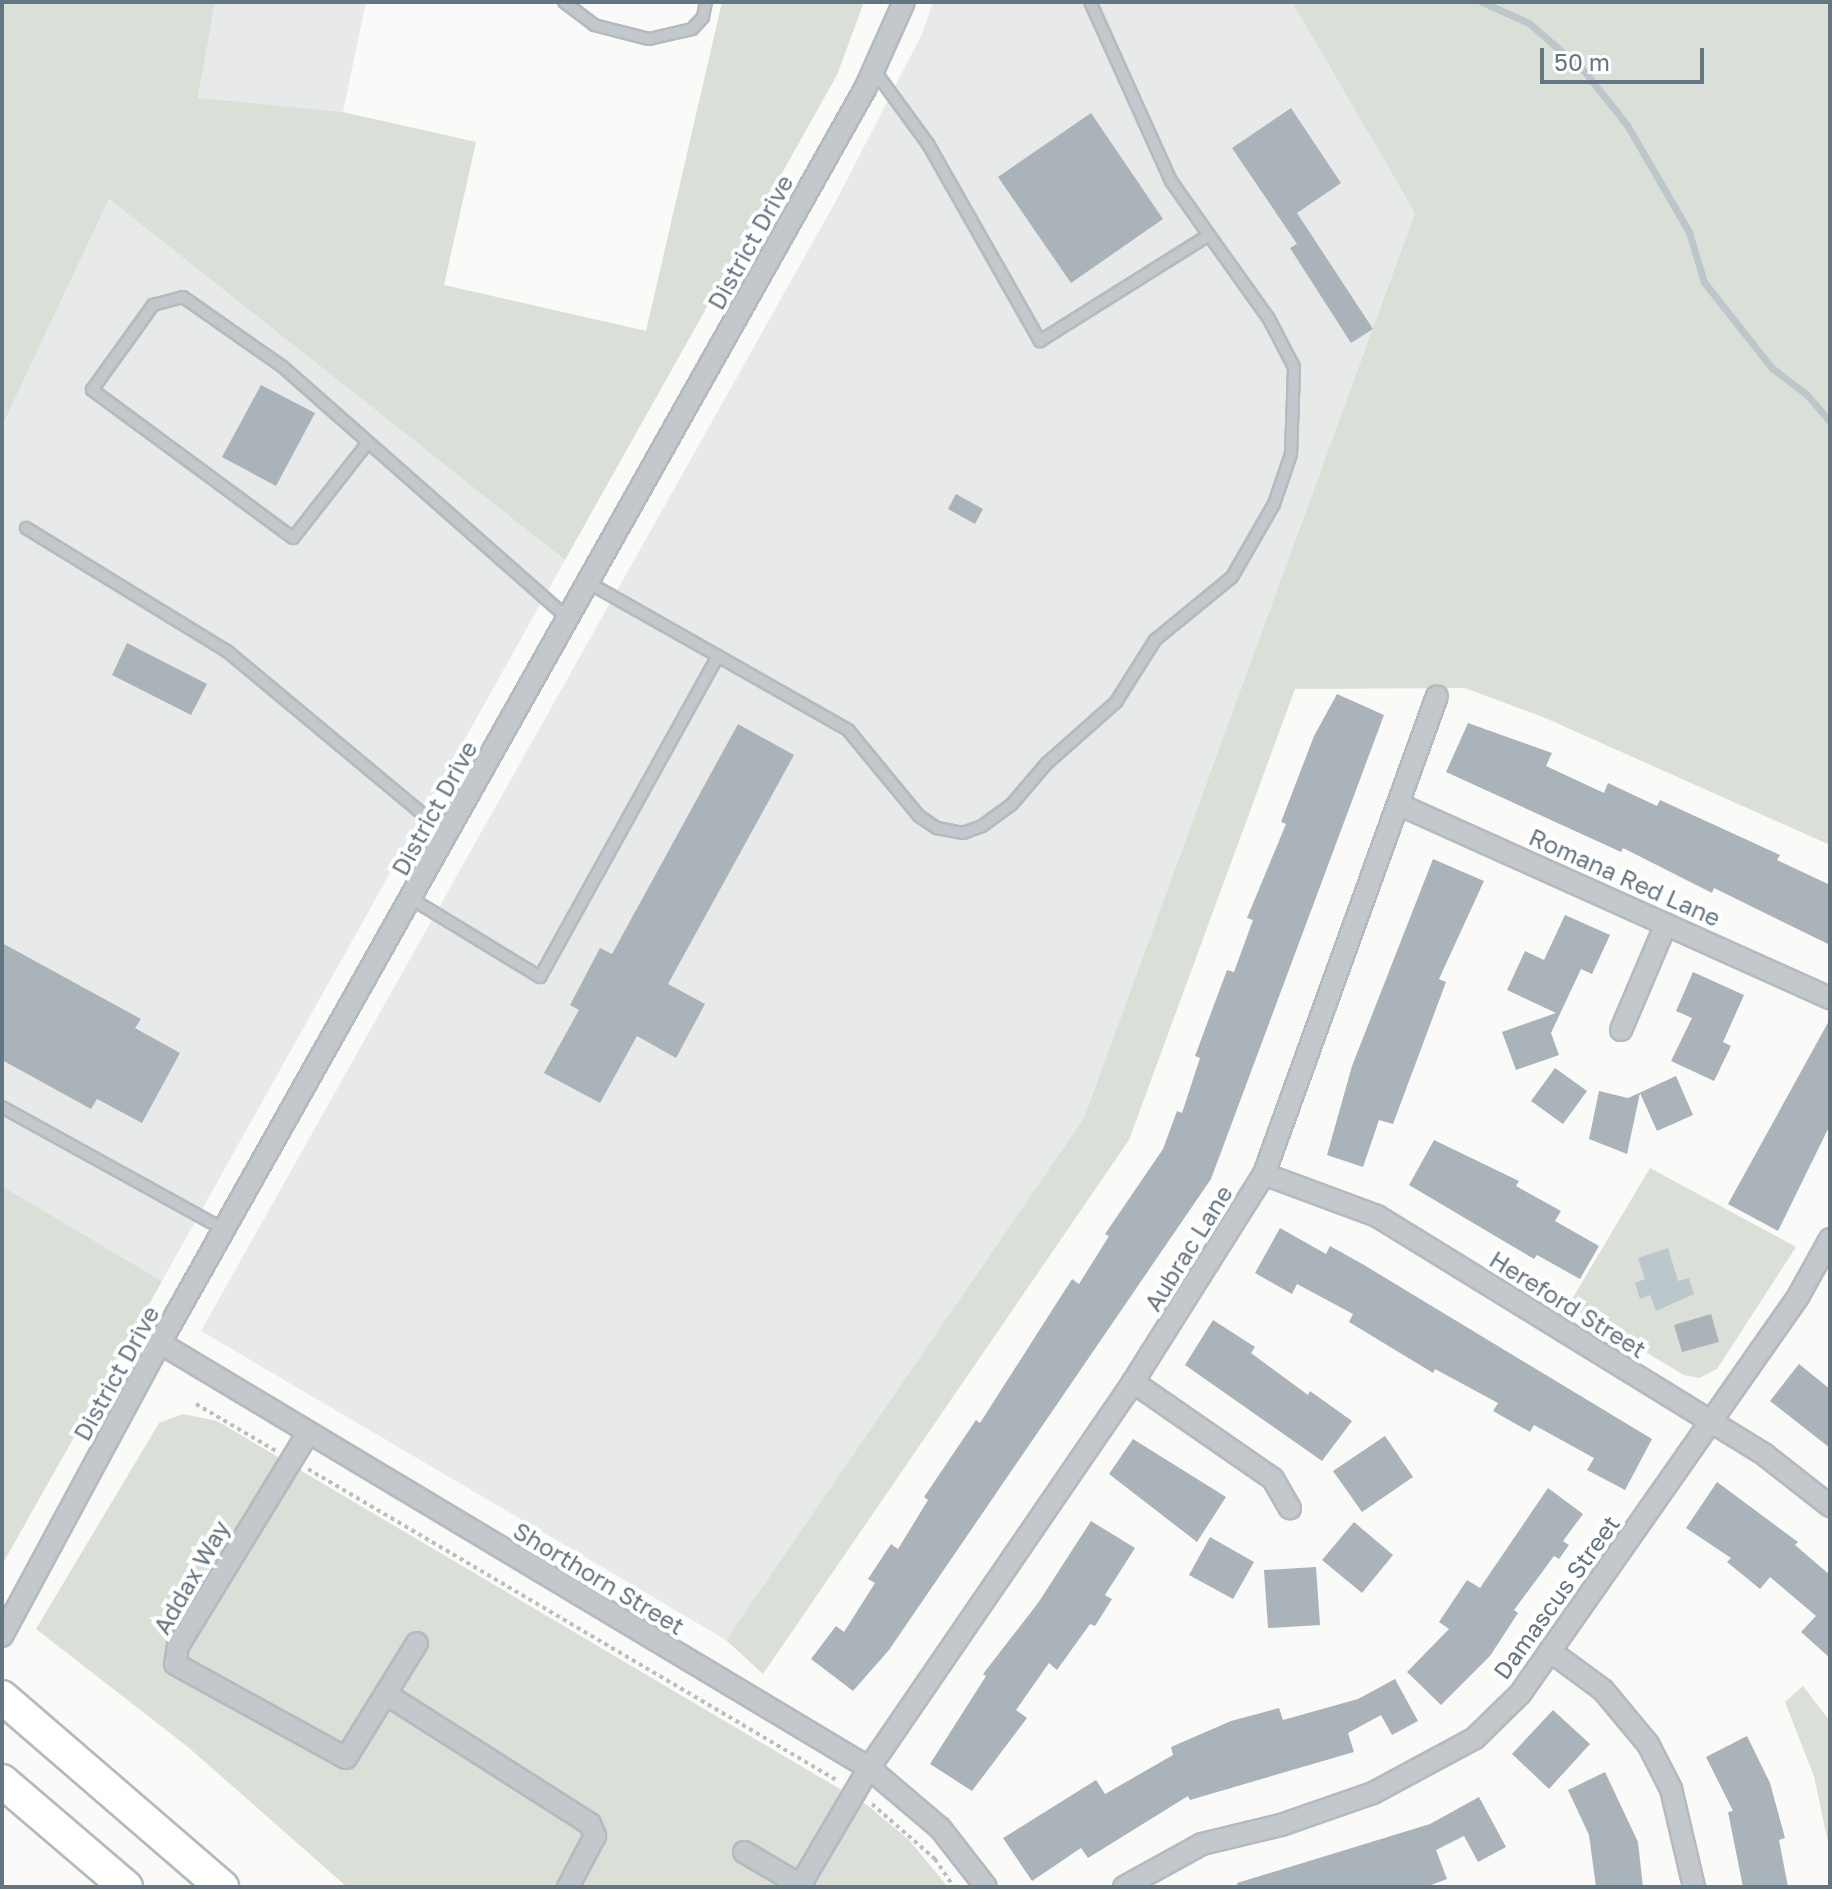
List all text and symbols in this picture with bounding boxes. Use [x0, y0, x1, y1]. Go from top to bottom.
scale bar [1544, 32, 1708, 82]
text: 50 m [1554, 47, 1610, 76]
street label: District Drive [701, 170, 799, 314]
street label: District Drive [385, 736, 483, 880]
street label: Romana Red Lane [1525, 822, 1725, 932]
street label: Aubrac Lane [1138, 1180, 1238, 1316]
street label: Hereford Street [1485, 1244, 1651, 1364]
street label: District Drive [67, 1301, 165, 1445]
street label: Damascus Street [1487, 1510, 1625, 1684]
street label: Addax Way [147, 1515, 235, 1639]
street label: Shorthorn Street [508, 1516, 690, 1640]

